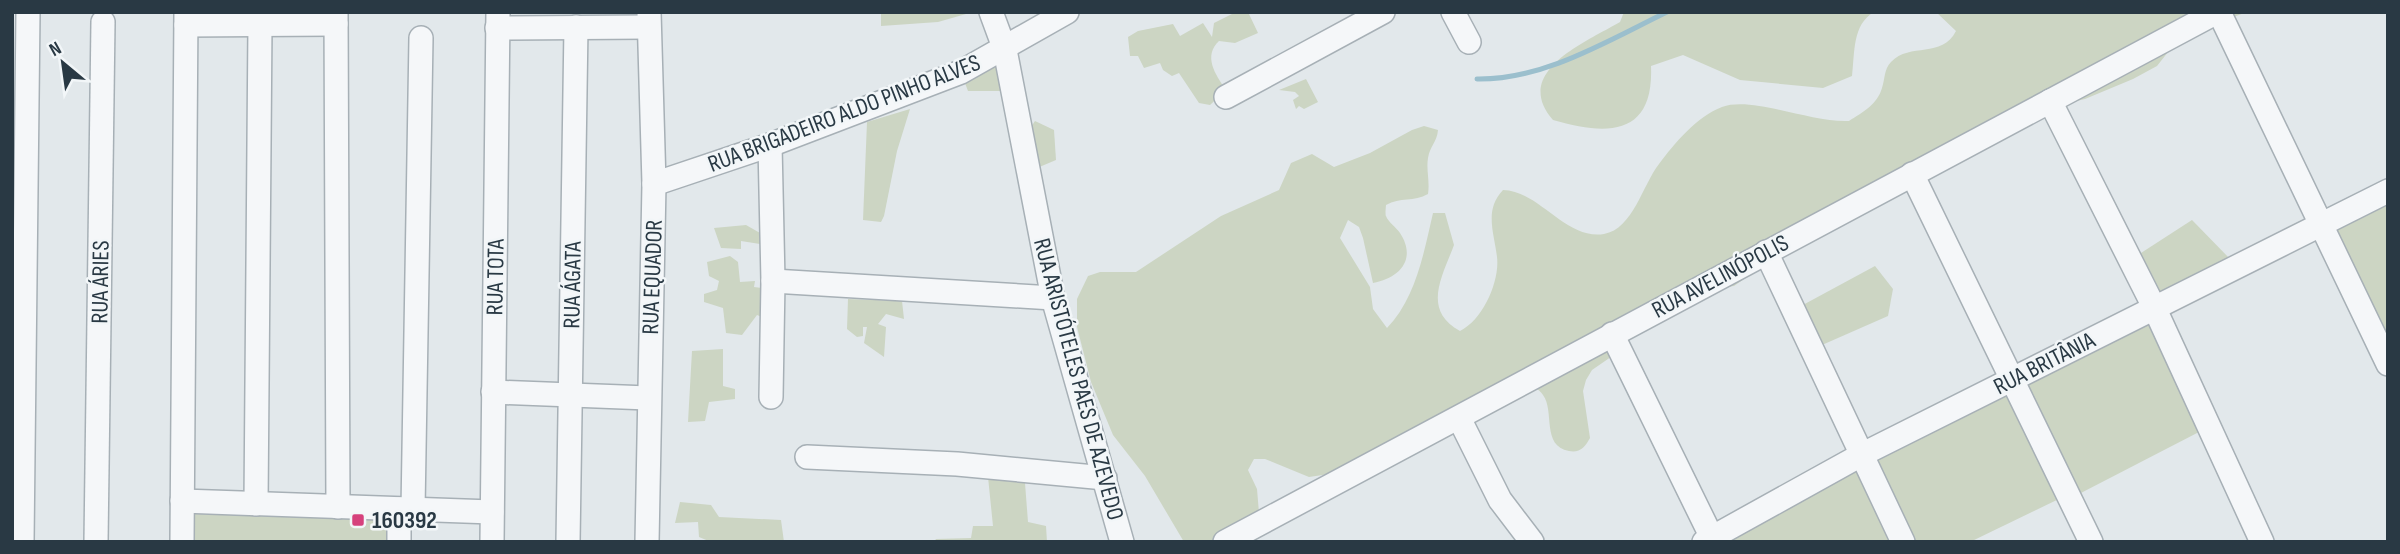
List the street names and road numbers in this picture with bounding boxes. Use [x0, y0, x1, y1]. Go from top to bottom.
street label: RUA BRIGADEIRO ALDO PINHO ALVES [704, 48, 984, 179]
street label: RUA EQUADOR [636, 219, 669, 335]
street label: RUA AVELINÓPOLIS [1647, 228, 1794, 325]
street label: RUA ARISTÓTELES PAES DE AZEVEDO [1027, 235, 1130, 523]
street label: RUA TOTA [480, 238, 511, 316]
street label: RUA ÁRIES [85, 240, 116, 324]
street label: RUA ÁGATA [557, 240, 588, 329]
street label: RUA BRITÂNIA [1989, 325, 2100, 401]

